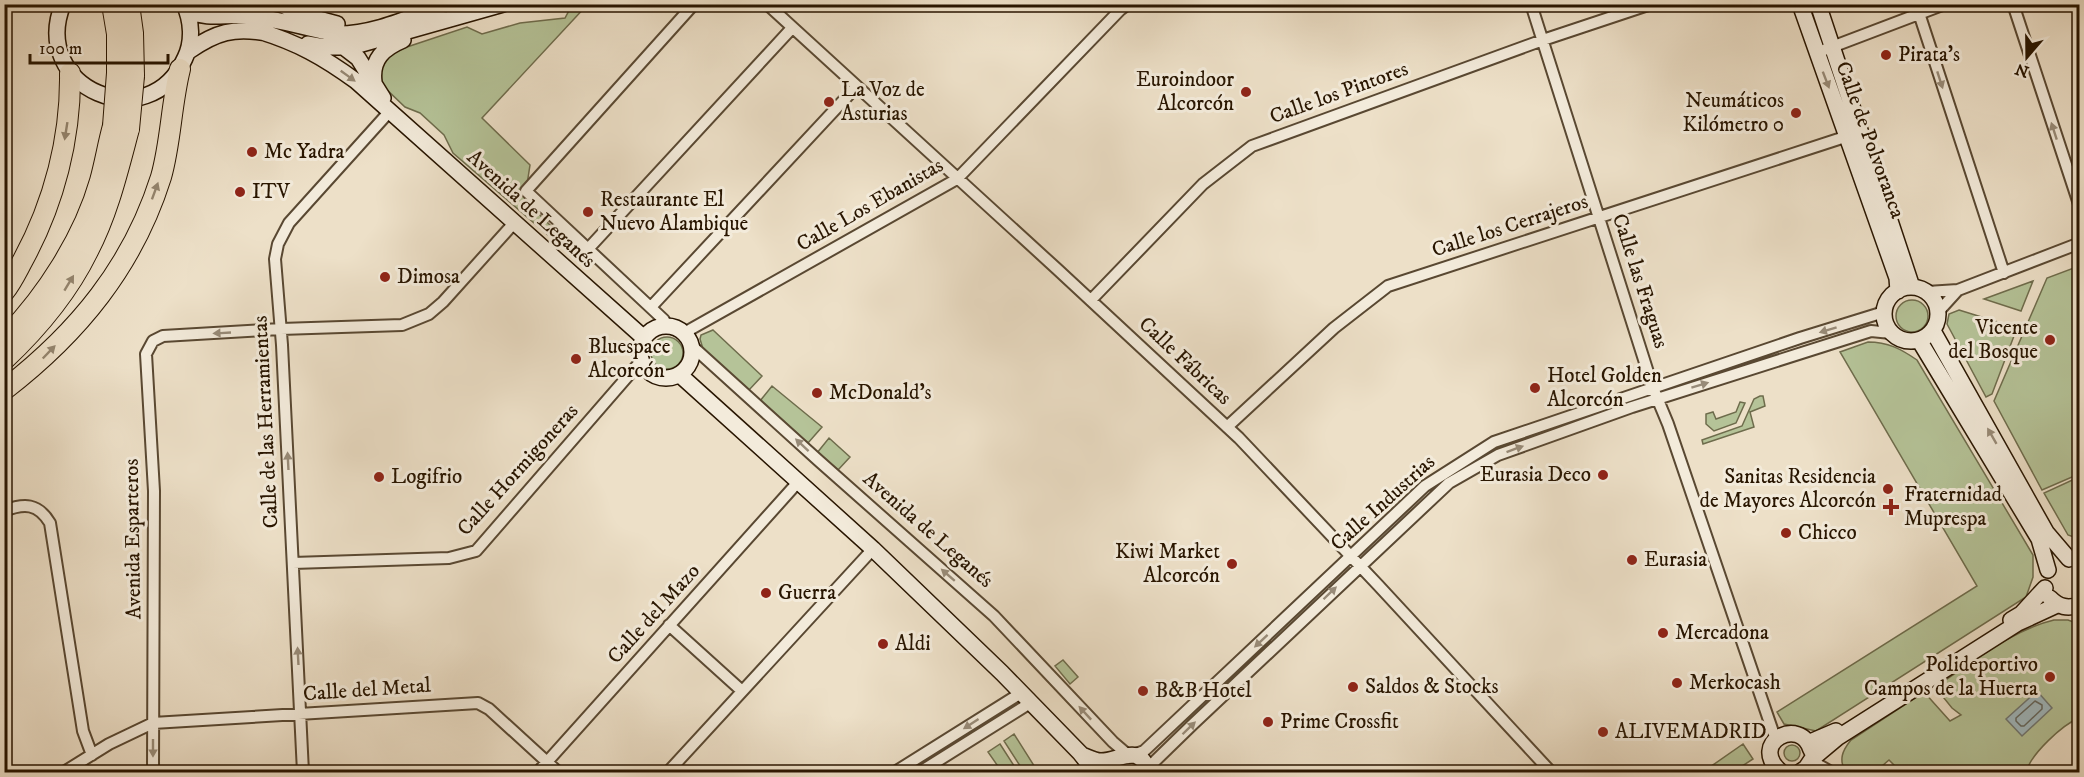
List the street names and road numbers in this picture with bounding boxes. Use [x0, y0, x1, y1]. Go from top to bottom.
street label: Calle los Pintores [1266, 56, 1412, 130]
street label: Calle de Polvoranca [1830, 58, 1911, 222]
street label: Avenida de Leganés [461, 144, 601, 274]
street label: Calle Los Ebanistas [792, 152, 948, 258]
street label: Calle los Cerrajeros [1429, 189, 1591, 263]
street label: Calle las Fraguas [1606, 210, 1674, 352]
street label: Calle Fábricas [1133, 311, 1237, 411]
street label: Calle de las Herramientas [247, 315, 285, 529]
street label: Calle Hormigoneras [452, 399, 584, 541]
street label: Calle Industrias [1325, 449, 1441, 557]
street label: Avenida Esparteros [119, 458, 147, 620]
street label: Avenida de Leganés [857, 466, 999, 594]
street label: Calle del Mazo [602, 558, 706, 670]
street label: Calle del Metal [302, 673, 433, 707]

